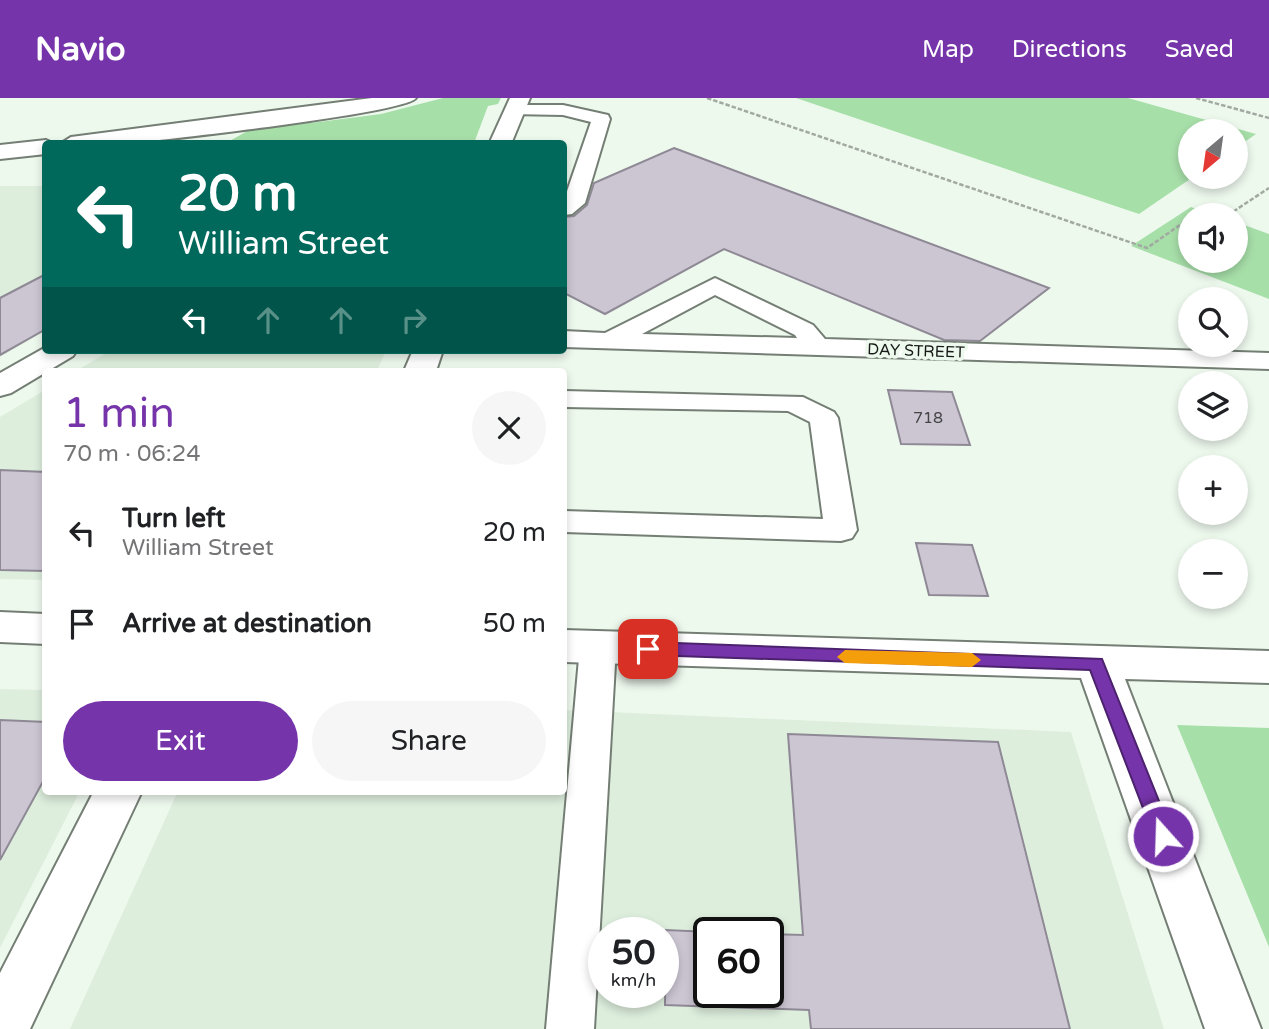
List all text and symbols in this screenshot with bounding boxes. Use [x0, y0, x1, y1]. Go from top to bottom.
text: Navio [35, 30, 126, 69]
text: Map [922, 35, 974, 64]
text: Directions [1012, 35, 1127, 64]
text: Saved [1165, 35, 1234, 64]
north arrow [1178, 119, 1248, 189]
map controls [1178, 119, 1248, 609]
text: 20 m [178, 165, 297, 224]
icon: left [63, 168, 154, 259]
button: sound [1178, 203, 1248, 273]
text: William Street [178, 225, 389, 263]
button: search [1178, 287, 1248, 357]
icon: left [176, 301, 214, 339]
icon: ahead [249, 301, 287, 339]
icon: ahead [322, 301, 360, 339]
icon: right [395, 301, 433, 339]
street label: DAY STREET [867, 339, 965, 363]
button: layers [1178, 371, 1248, 441]
text: 1 min [63, 388, 175, 439]
button: close [472, 391, 546, 465]
house number: 718 [913, 408, 943, 428]
text: 70 m · 06:24 [63, 440, 201, 468]
button: + [1178, 455, 1248, 525]
text: Turn left [122, 503, 225, 534]
icon: left [63, 514, 101, 552]
text: 20 m [483, 517, 546, 548]
text: William Street [122, 534, 274, 562]
button: − [1178, 539, 1248, 609]
icon: arrive [63, 605, 101, 643]
text: Arrive at destination [122, 608, 372, 639]
text: 50 m [483, 608, 546, 639]
pin [618, 619, 678, 679]
icon: arrive [629, 630, 667, 668]
button: Exit [63, 701, 298, 781]
button: Share [312, 701, 546, 781]
position arrow [1126, 799, 1200, 873]
speed limit sign: 60 [693, 917, 784, 1008]
text: 50 [612, 932, 655, 974]
text: km/h [611, 969, 656, 991]

